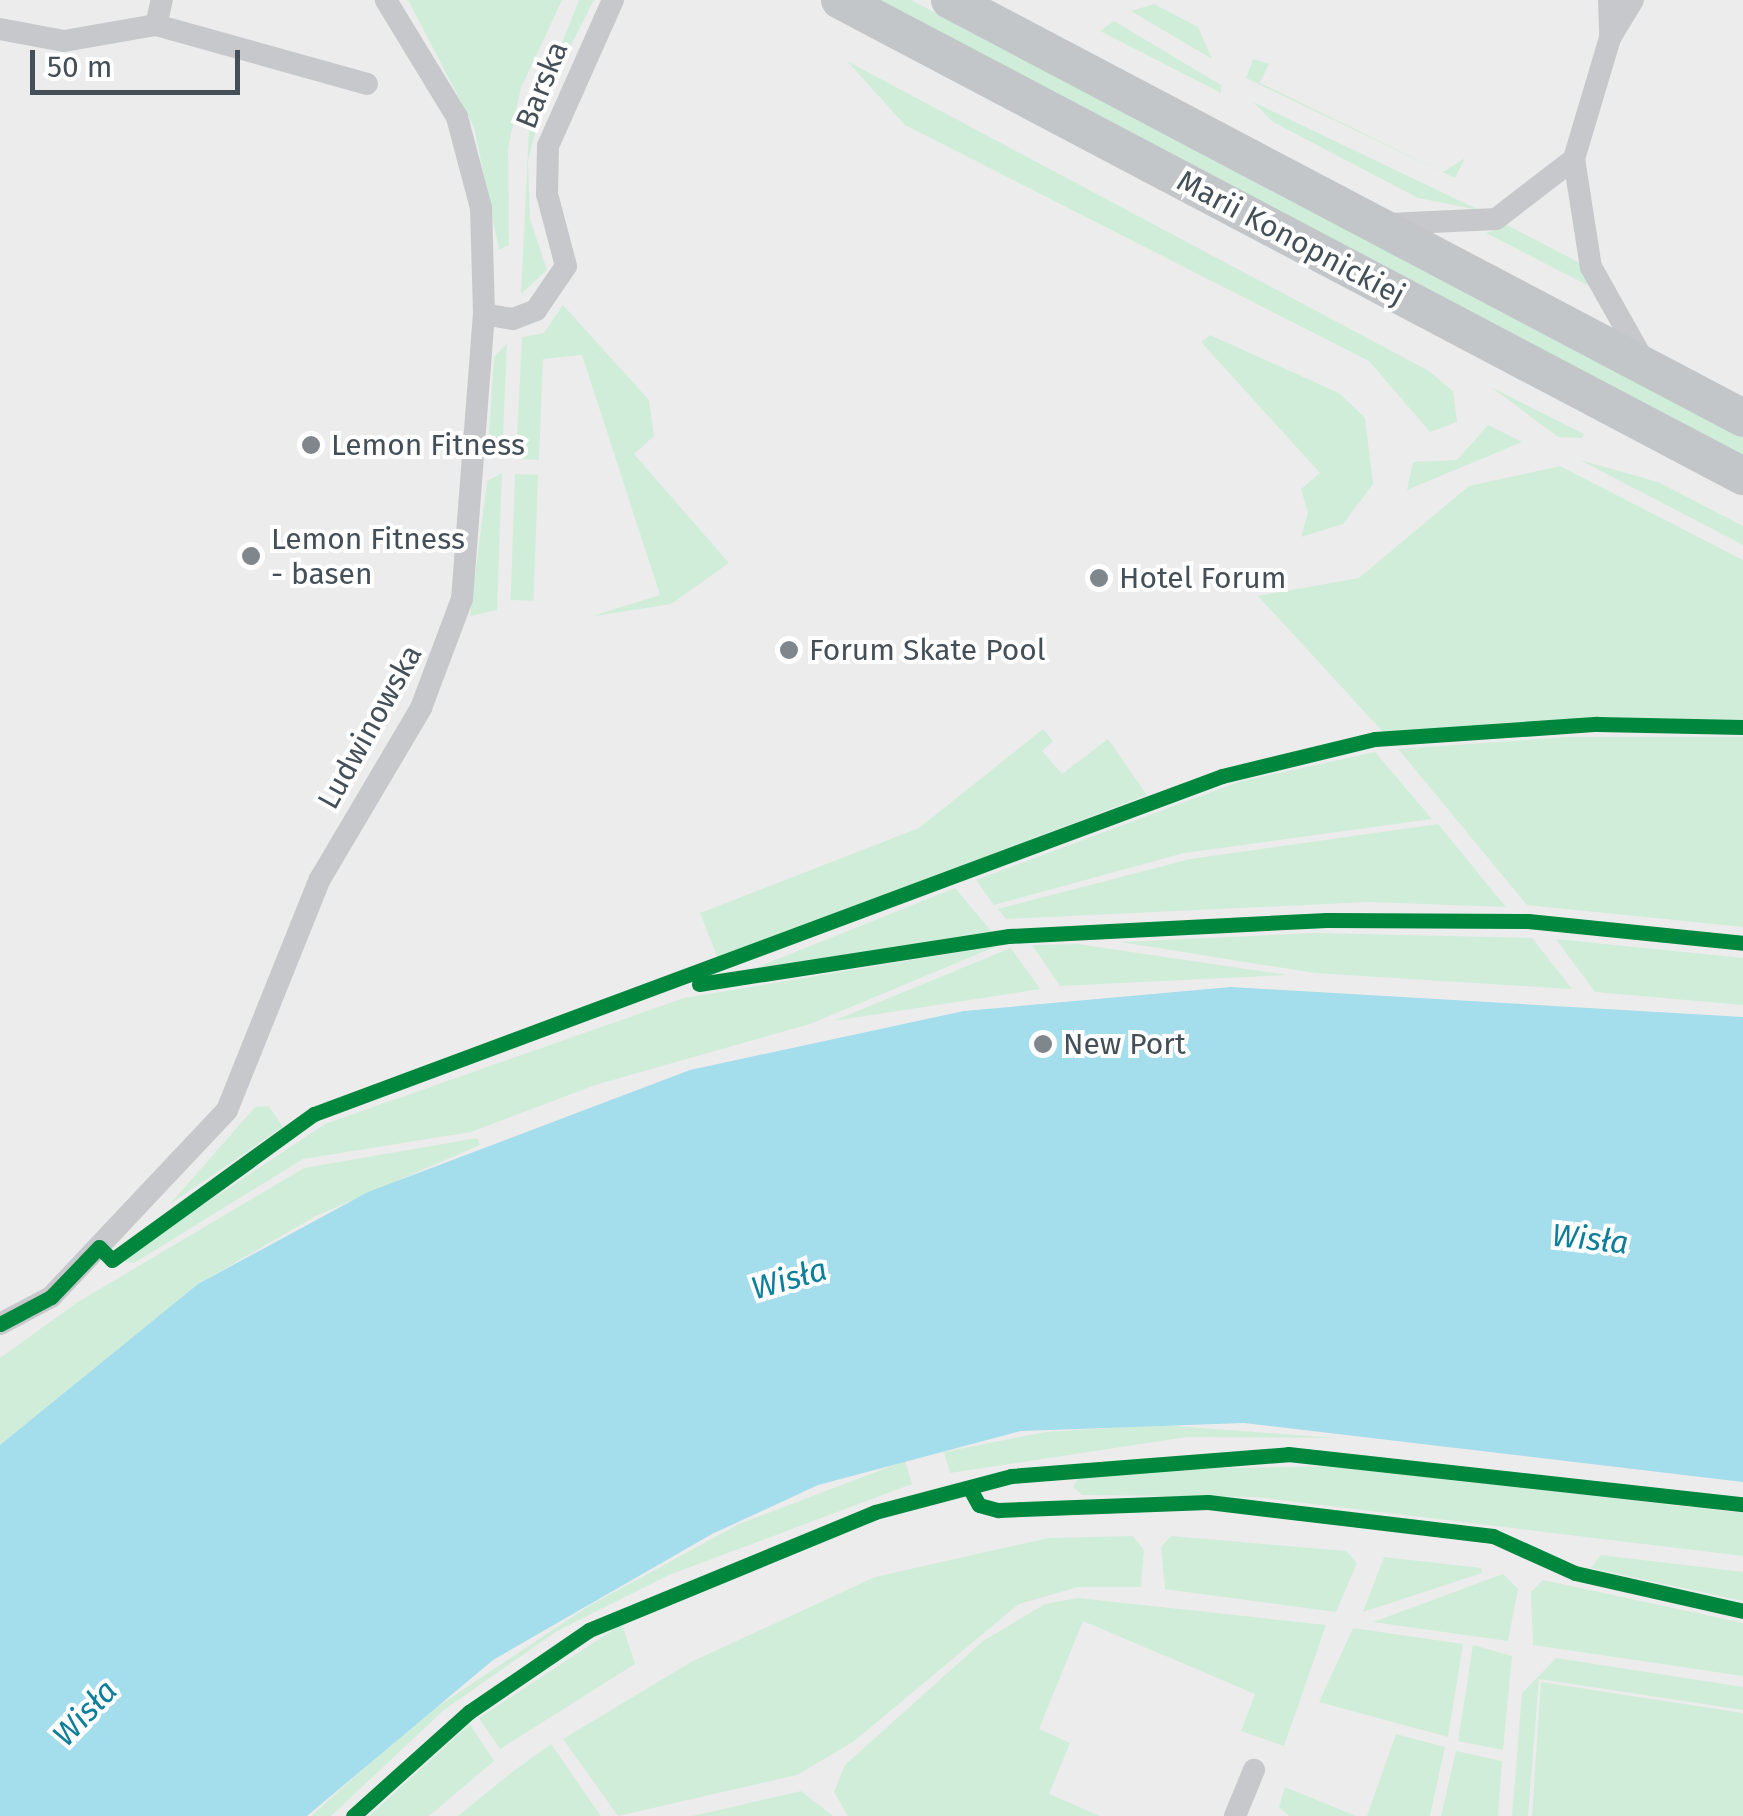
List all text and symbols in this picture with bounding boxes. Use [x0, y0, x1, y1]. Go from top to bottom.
scale bar [35, 30, 245, 92]
street label: Barska [508, 36, 576, 134]
text: 50 m [47, 49, 112, 85]
street label: Marii Konopnickiej [1171, 163, 1411, 313]
place label: Lemon Fitness [331, 427, 525, 463]
marker: Lemon Fitness [300, 434, 322, 456]
place label: Lemon Fitness - basen [271, 521, 465, 592]
marker: Lemon Fitness - basen [240, 545, 262, 567]
place label: Hotel Forum [1119, 560, 1286, 596]
marker: Hotel Forum [1088, 567, 1110, 589]
place label: Forum Skate Pool [809, 632, 1046, 668]
street label: Ludwinowska [310, 639, 430, 815]
marker: Forum Skate Pool [778, 639, 800, 661]
place label: New Port [1063, 1026, 1186, 1062]
marker: New Port [1032, 1033, 1054, 1055]
water label: Wisła [1550, 1216, 1630, 1262]
water label: Wisła [747, 1250, 831, 1308]
water label: Wisła [45, 1672, 125, 1754]

